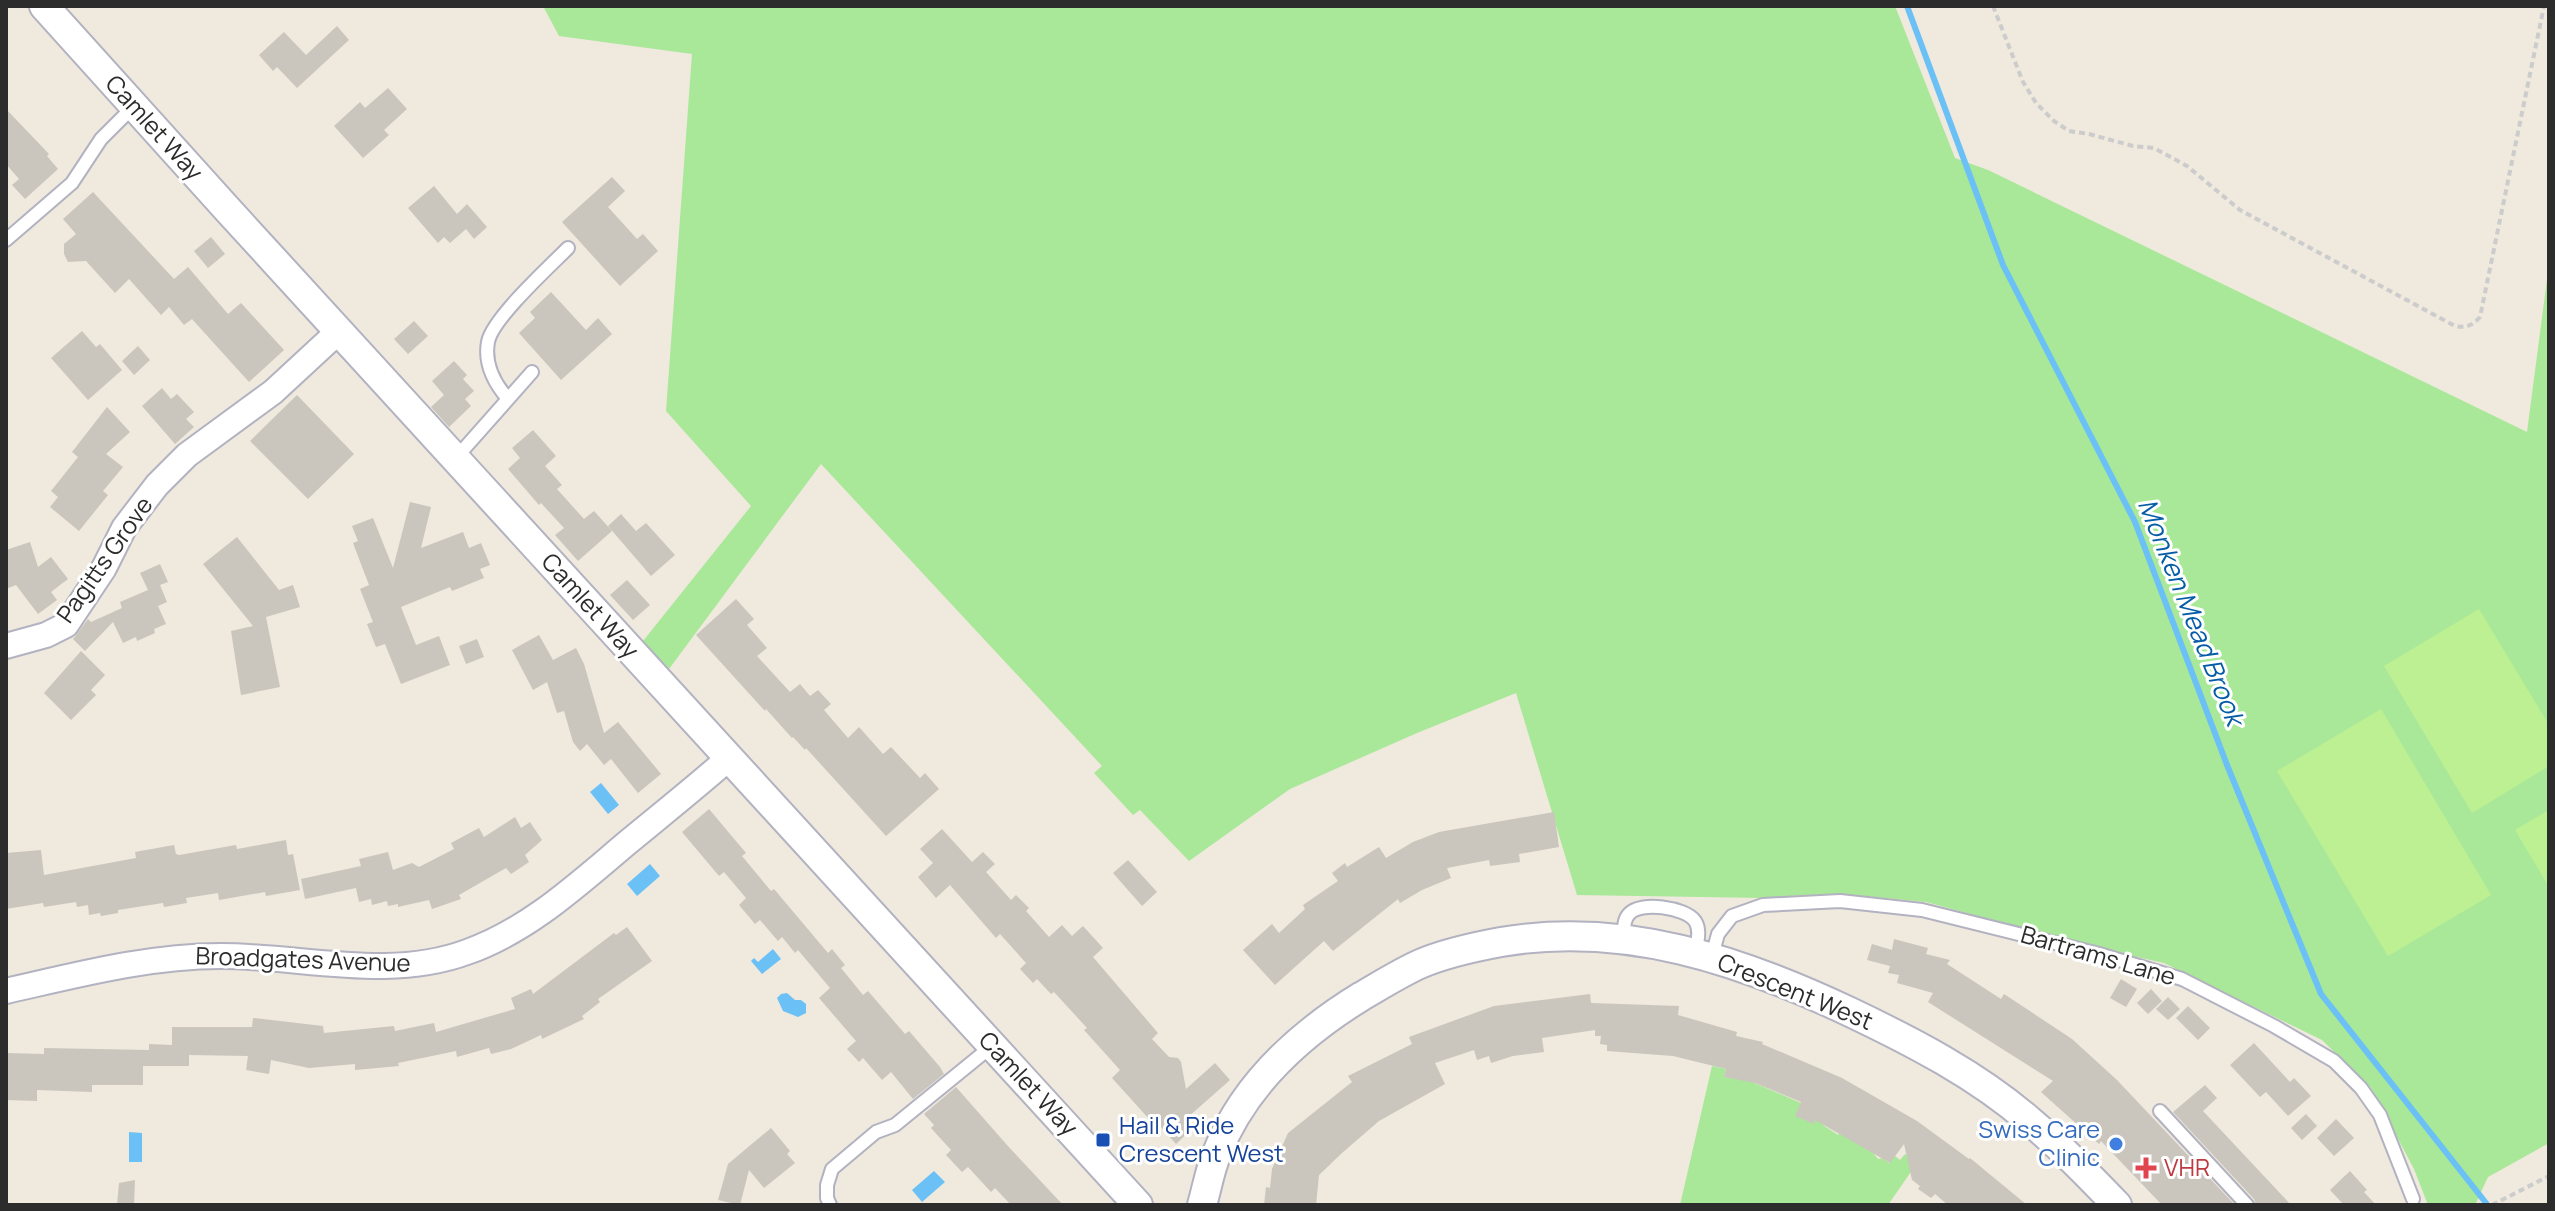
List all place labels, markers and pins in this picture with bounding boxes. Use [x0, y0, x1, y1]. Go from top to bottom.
place label: Hail & Ride Crescent West [1119, 1108, 1284, 1169]
place label: Swiss Care Clinic [1978, 1112, 2100, 1173]
marker: Hail & Ride Crescent West [1094, 1131, 1112, 1149]
marker: Swiss Care Clinic [2107, 1135, 2125, 1153]
place label: VHR [2164, 1150, 2210, 1183]
marker: VHR [2135, 1157, 2157, 1179]

